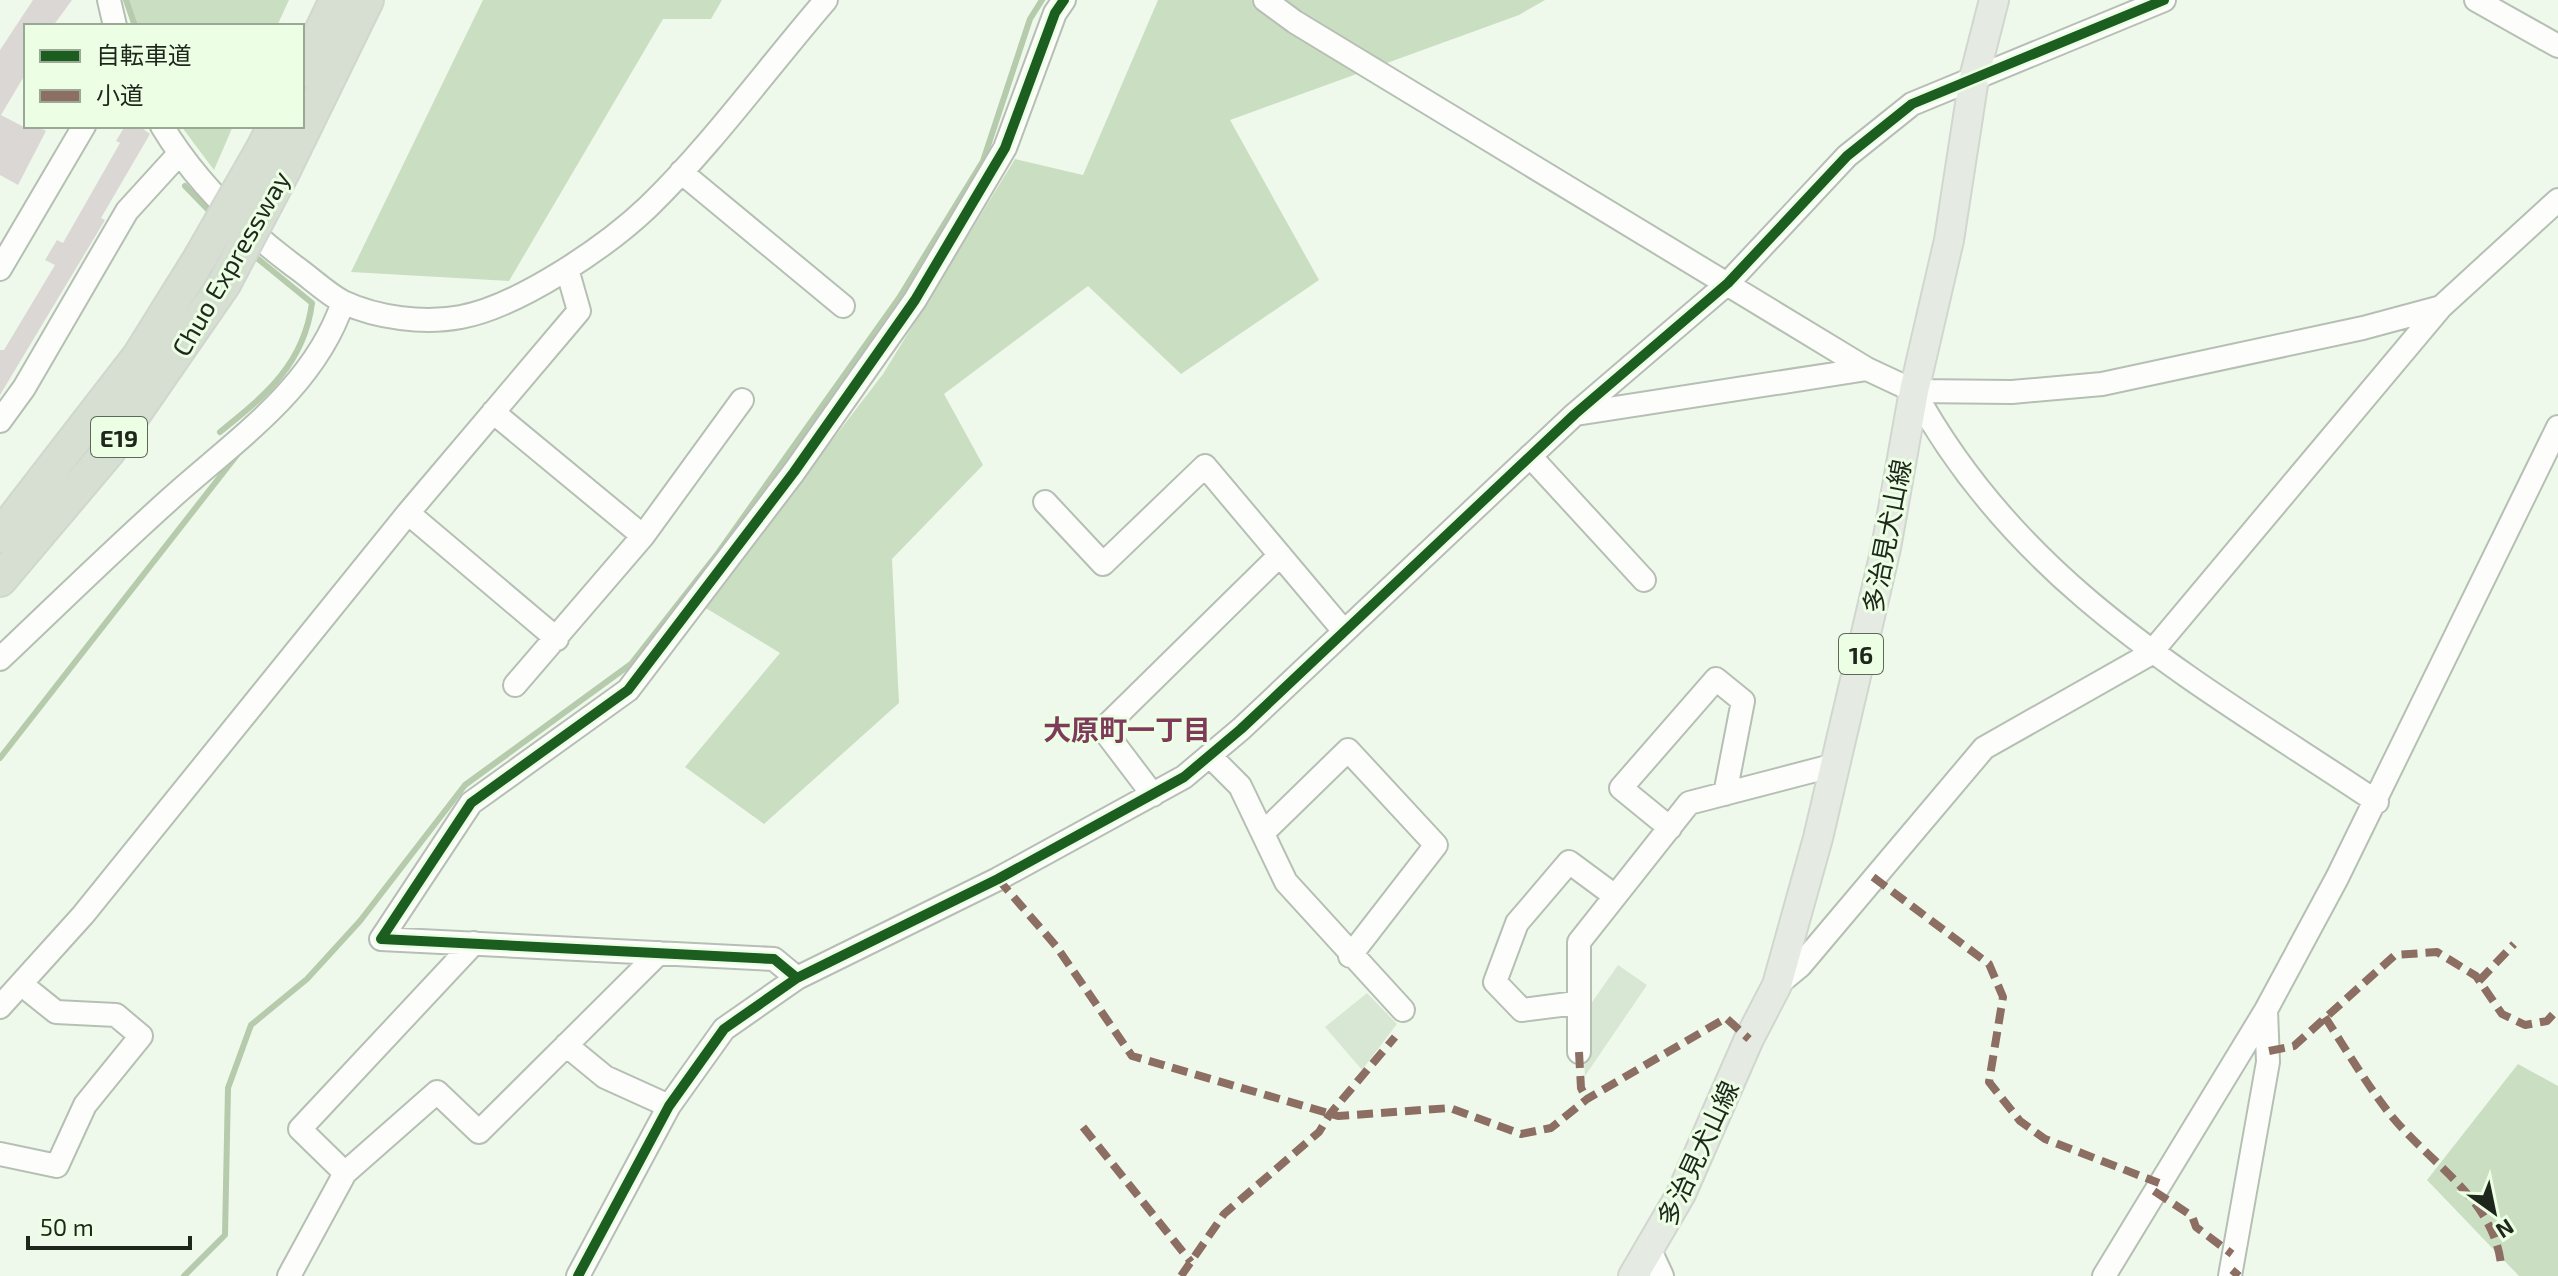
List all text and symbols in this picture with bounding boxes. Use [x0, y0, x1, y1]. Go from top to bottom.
legend [24, 24, 304, 128]
text: 自転車道 [96, 40, 192, 69]
text: 小道 [96, 80, 144, 109]
street label: Chuo Expressway [164, 165, 296, 361]
road number: E19 [91, 417, 147, 457]
street label: 多治見犬山線 [1856, 456, 1916, 616]
road number: 16 [1839, 634, 1883, 674]
district label: 大原町一丁目 [1043, 712, 1211, 746]
street label: 多治見犬山線 [1650, 1076, 1744, 1230]
north arrow [2454, 1172, 2534, 1252]
scale bar [28, 1200, 190, 1250]
text: 50 m [40, 1212, 94, 1241]
text: N [2492, 1214, 2519, 1245]

